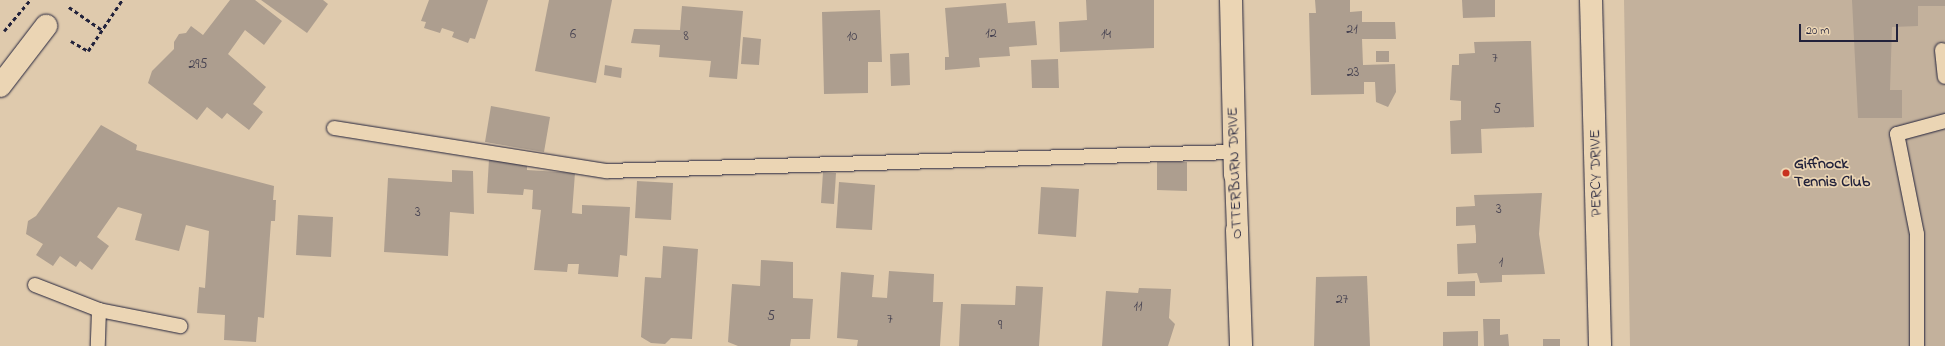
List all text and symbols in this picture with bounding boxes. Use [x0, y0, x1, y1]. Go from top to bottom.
scale bar [1801, 16, 1900, 42]
house number: 21 [1346, 22, 1358, 38]
text: 20 m [1806, 22, 1829, 40]
house number: 12 [985, 26, 997, 42]
house number: 6 [570, 27, 576, 43]
house number: 14 [1101, 27, 1111, 43]
house number: 8 [683, 29, 689, 45]
house number: 10 [847, 29, 857, 45]
house number: 7 [1492, 51, 1498, 67]
house number: 295 [188, 57, 208, 73]
house number: 23 [1347, 65, 1359, 81]
house number: 5 [1493, 102, 1501, 118]
street label: OTTERBURN DRIVE [1223, 106, 1247, 240]
street label: PERCY DRIVE [1586, 129, 1606, 217]
place label: Giffnock Tennis Club [1794, 154, 1870, 192]
marker: Giffnock Tennis Club [1781, 168, 1791, 178]
house number: 3 [1496, 202, 1502, 218]
house number: 3 [415, 205, 421, 221]
house number: 1 [1499, 255, 1503, 271]
house number: 27 [1336, 292, 1348, 308]
house number: 11 [1134, 299, 1142, 315]
house number: 5 [767, 309, 775, 325]
house number: 7 [887, 312, 893, 328]
house number: 9 [998, 318, 1002, 334]

